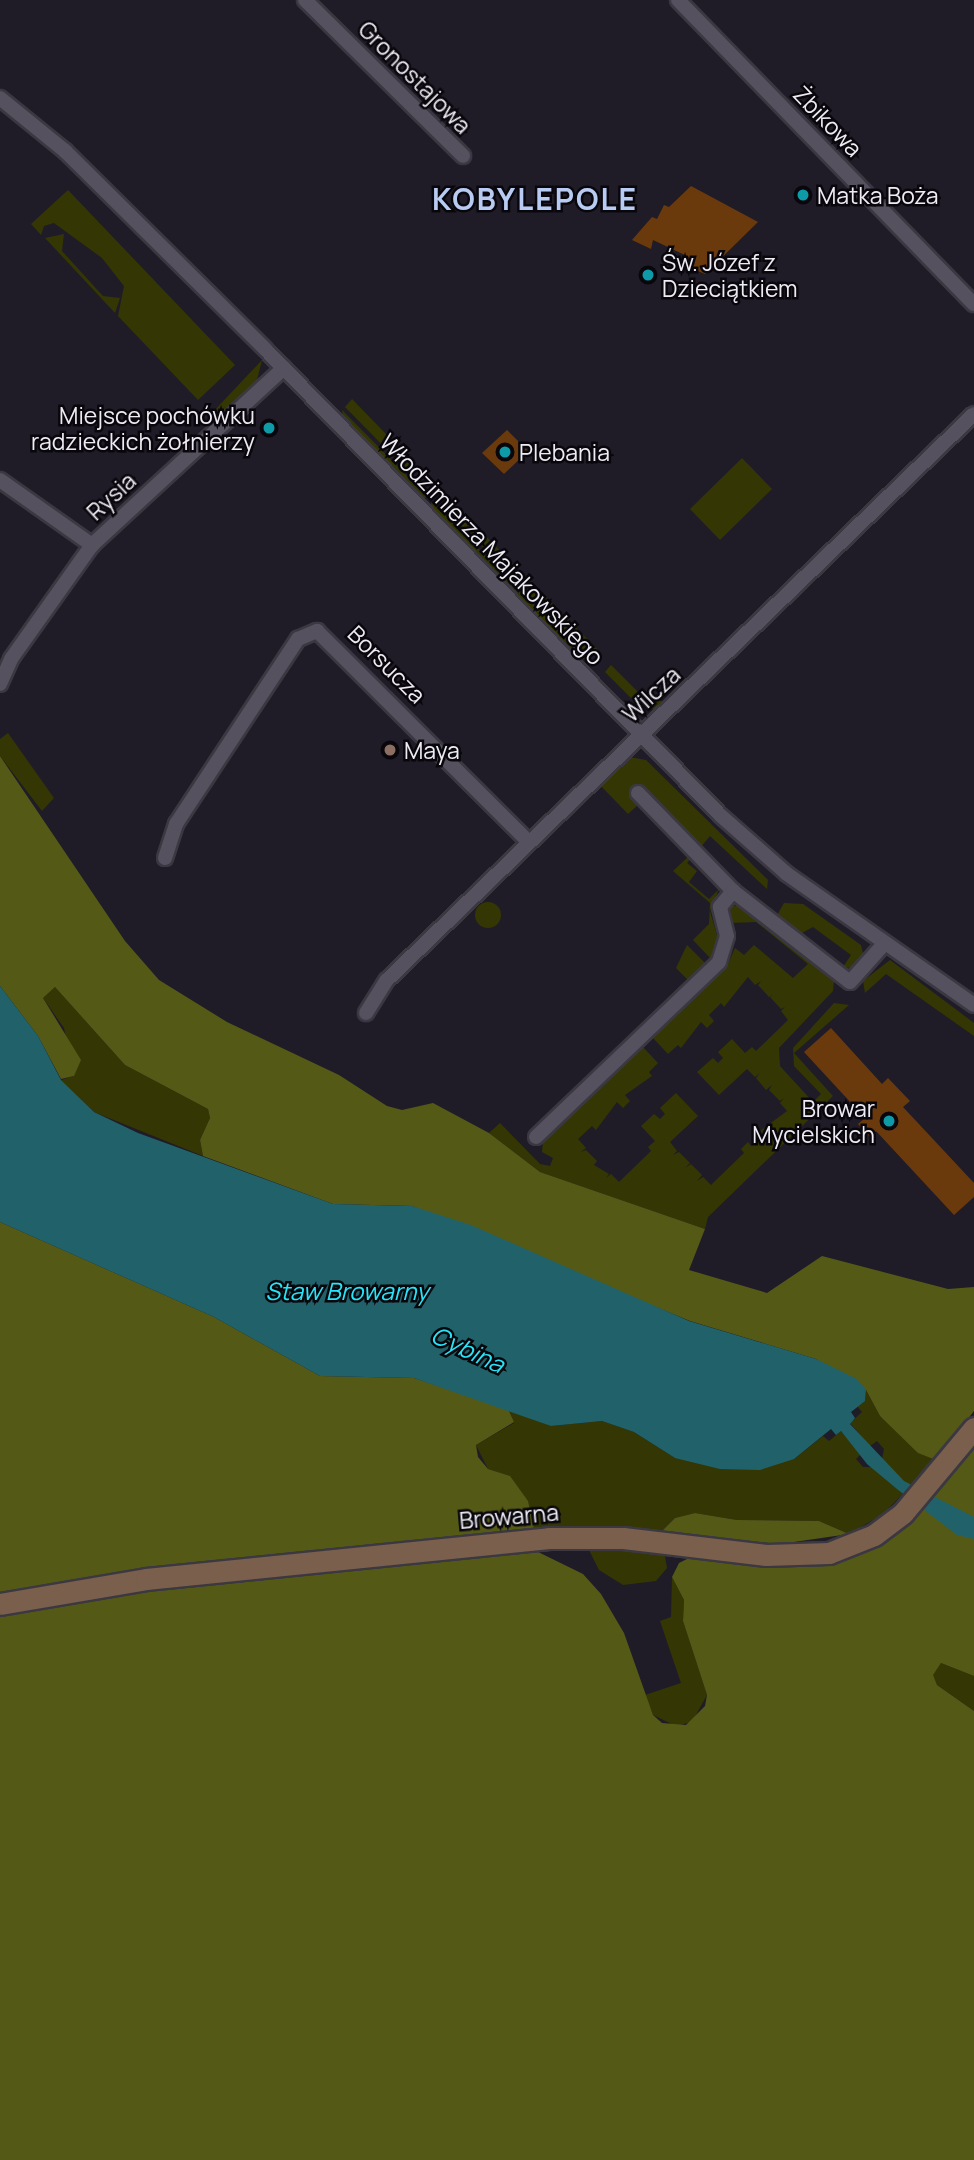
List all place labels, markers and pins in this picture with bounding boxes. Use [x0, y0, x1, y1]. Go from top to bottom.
place label: Matka Boża [817, 181, 939, 209]
marker: Matka Boża [795, 187, 811, 203]
place label: Św. Józef z Dzieciątkiem [662, 248, 798, 302]
marker: Św. Józef z Dzieciątkiem [640, 267, 656, 283]
place label: Miejsce pochówku radzieckich żołnierzy [31, 401, 255, 455]
marker: Miejsce pochówku radzieckich żołnierzy [261, 420, 277, 436]
place label: Plebania [519, 438, 610, 466]
marker: Plebania [497, 444, 513, 460]
place label: Maya [404, 736, 460, 764]
marker: Maya [382, 742, 398, 758]
place label: Browar Mycielskich [752, 1094, 875, 1148]
marker: Browar Mycielskich [881, 1113, 897, 1129]

